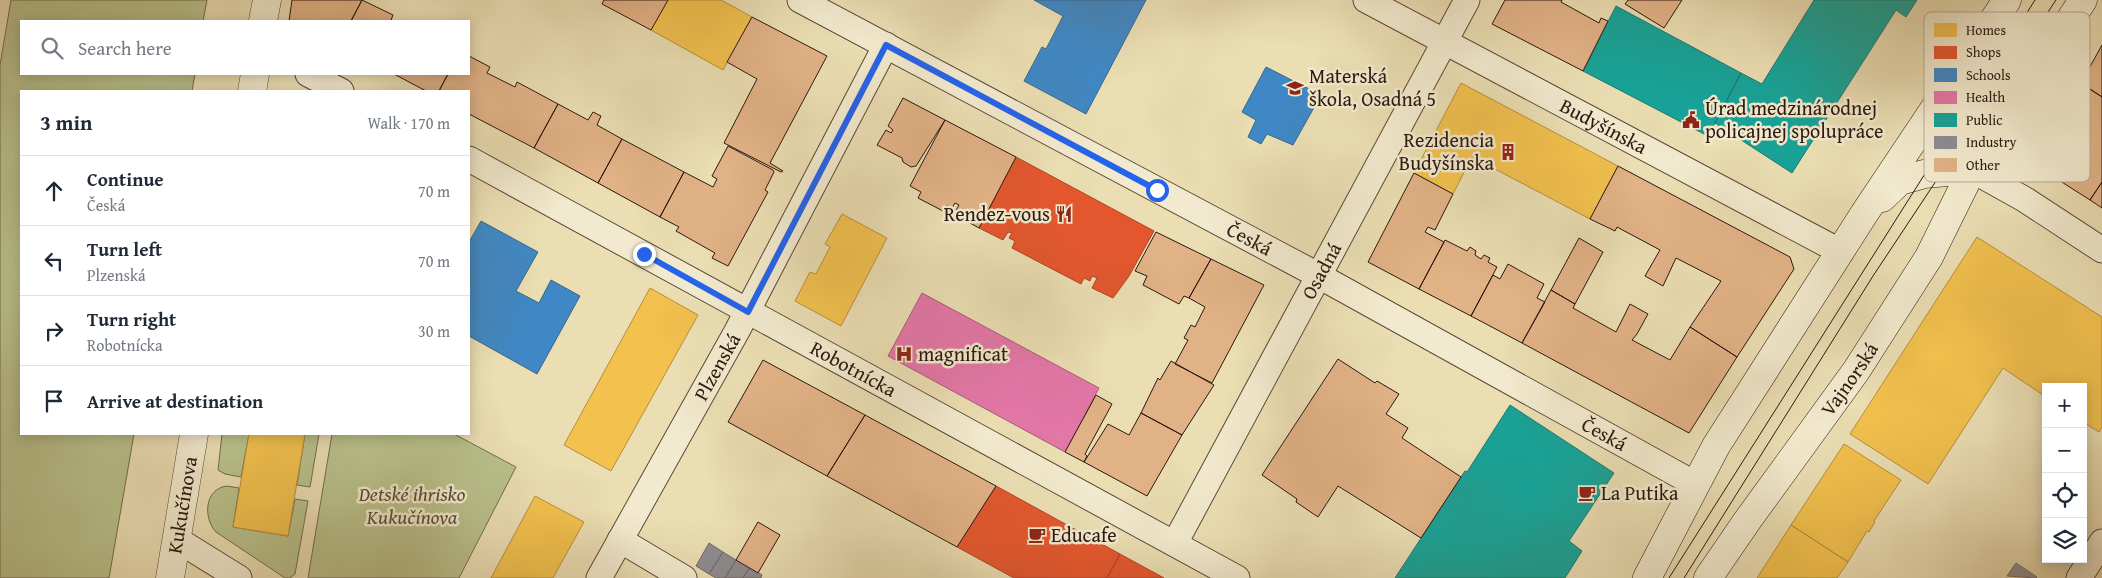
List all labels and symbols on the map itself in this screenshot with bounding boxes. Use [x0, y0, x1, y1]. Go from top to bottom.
legend [1924, 12, 2090, 182]
text: Homes [1966, 20, 2006, 40]
text: Shops [1966, 42, 2001, 62]
place label: Materská škola, Osadná 5 [1309, 61, 1436, 113]
text: Schools [1966, 65, 2010, 85]
school or university icon: Materská škola, Osadná 5 [1285, 78, 1305, 98]
text: Health [1966, 87, 2005, 107]
street label: Budyšínska [1555, 91, 1653, 161]
place label: Úrad medzinárodnej policajnej spolupráce [1705, 93, 1883, 145]
public building icon: Úrad medzinárodnej policajnej spolupráce [1681, 110, 1701, 130]
text: Public [1966, 110, 2002, 130]
place label: Rezidencia Budyšínska [1399, 125, 1495, 177]
text: Industry [1966, 132, 2016, 152]
building icon: Rezidencia Budyšínska [1498, 142, 1518, 162]
text: Other [1966, 155, 2000, 175]
route start [1146, 179, 1169, 202]
place label: Rendez-vous [944, 199, 1050, 228]
restaurant icon: Rendez-vous [1054, 204, 1074, 224]
street label: Česká [1222, 214, 1278, 263]
street label: Osadná [1294, 236, 1348, 304]
route end [633, 243, 656, 266]
street label: Plzenská [686, 327, 747, 406]
street label: Robotnícka [805, 333, 903, 404]
street label: Vajnorská [1813, 336, 1885, 422]
place label: magnificat [918, 339, 1008, 368]
hospital icon: magnificat [894, 344, 914, 364]
street label: Česká [1577, 409, 1633, 458]
street label: Kukučínova [159, 454, 204, 556]
place label: La Putika [1601, 478, 1679, 507]
park label: Detské ihrisko Kukučínova [358, 479, 466, 531]
cafe icon: La Putika [1577, 483, 1597, 503]
place label: Educafe [1051, 520, 1117, 549]
cafe icon: Educafe [1027, 525, 1047, 545]

